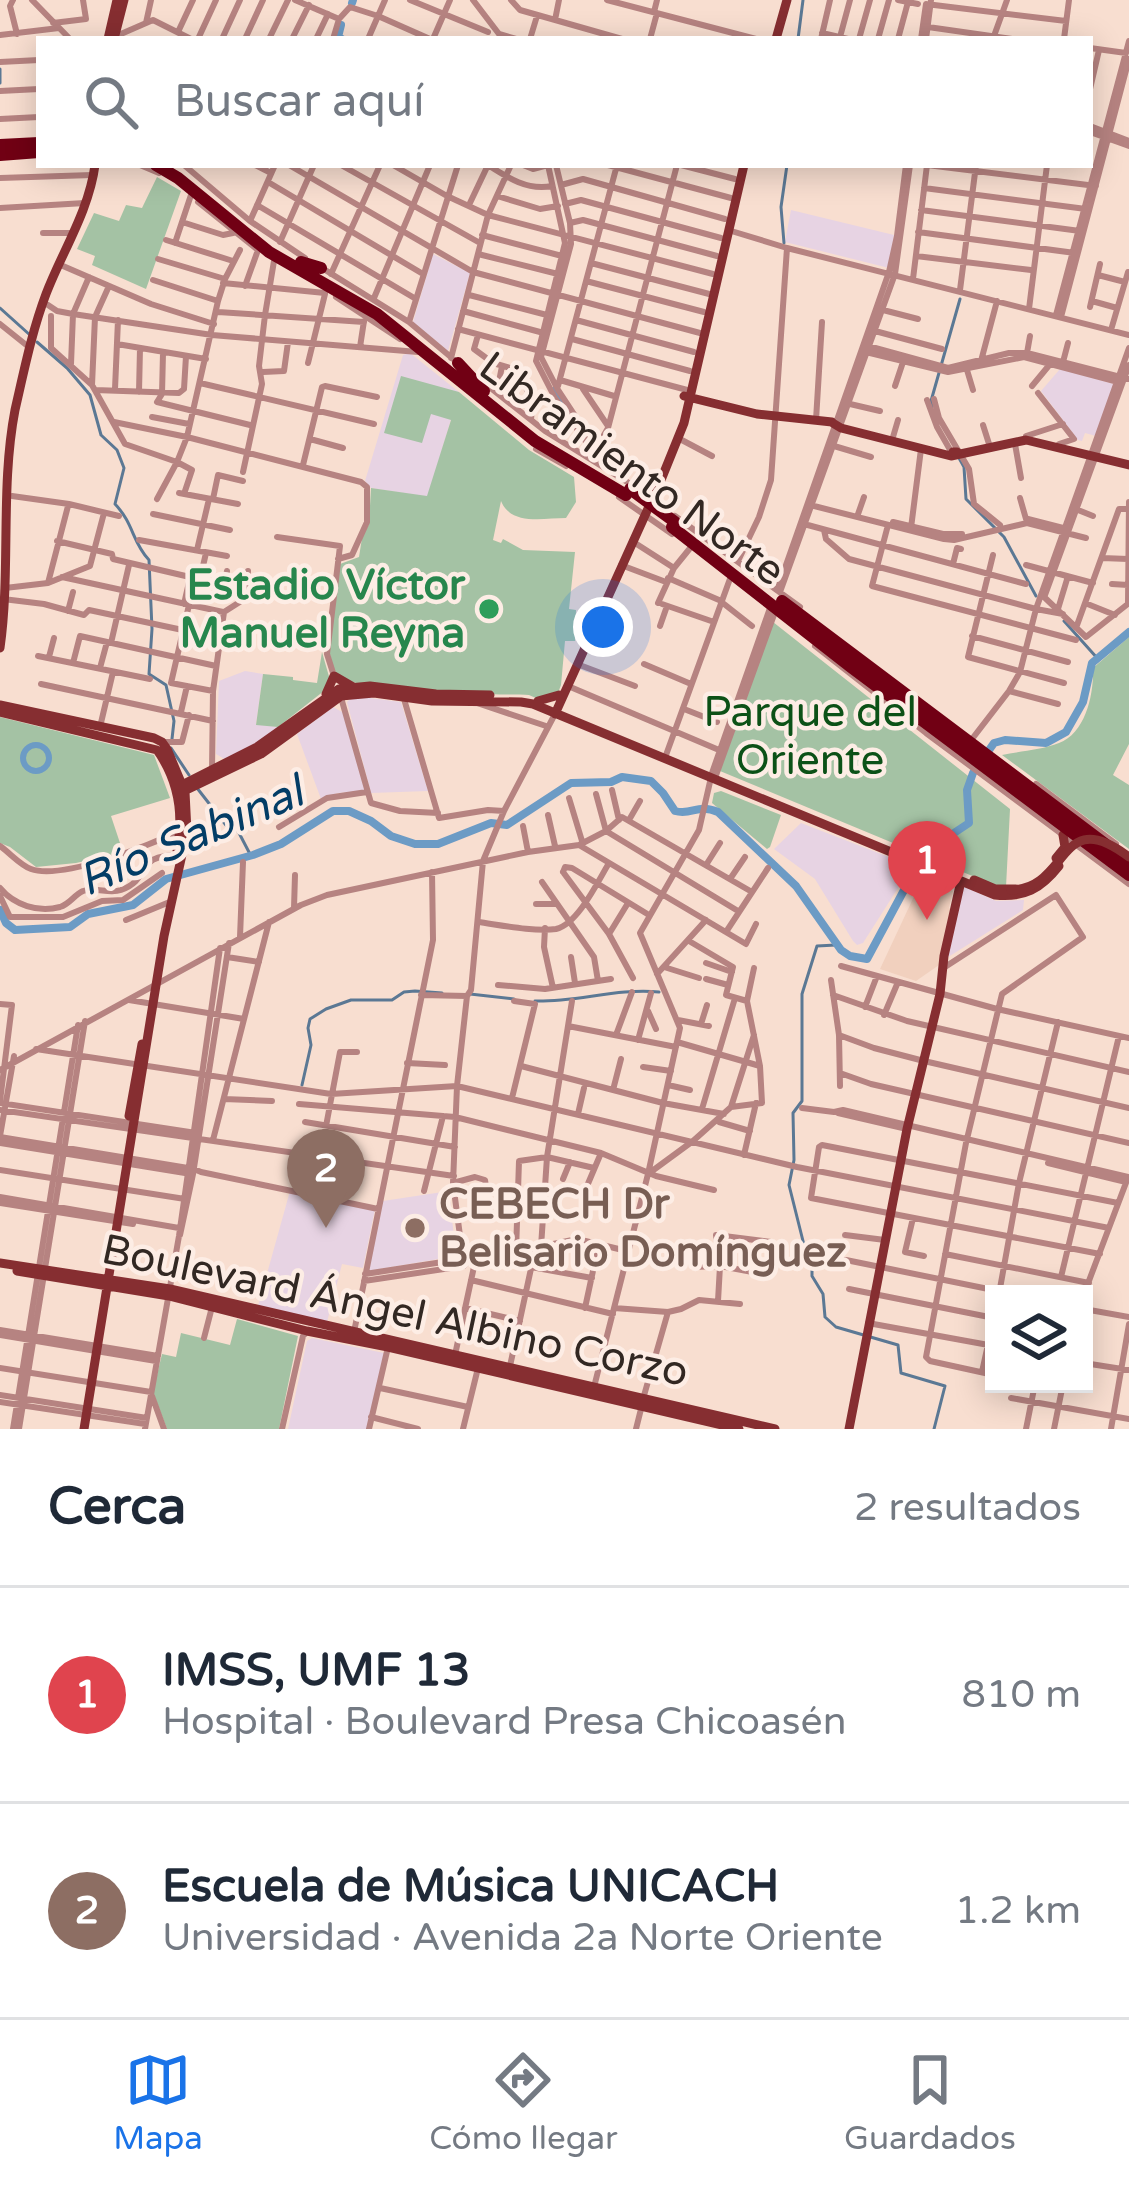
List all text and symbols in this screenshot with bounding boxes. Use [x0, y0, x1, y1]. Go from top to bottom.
search box [36, 36, 1093, 168]
icon: search [78, 69, 144, 135]
text: Buscar aquí [174, 75, 424, 129]
street label: Libramiento Norte [469, 341, 795, 597]
place label: Estadio Víctor Manuel Reyna [179, 560, 466, 659]
marker: Estadio Víctor Manuel Reyna [476, 596, 502, 622]
your location [573, 597, 633, 657]
park label: Parque del Oriente [703, 687, 917, 786]
water label: Río Sabinal [71, 764, 316, 909]
pin: 1 [888, 821, 966, 920]
pin: 2 [287, 1129, 365, 1228]
place label: CEBECH Dr Belisario Domínguez [439, 1179, 847, 1278]
marker: CEBECH Dr Belisario Domínguez [402, 1215, 428, 1241]
street label: Boulevard Ángel Albino Corzo [97, 1224, 693, 1398]
map controls [985, 1285, 1093, 1393]
button: layers [985, 1285, 1093, 1393]
text: Cerca [48, 1476, 186, 1538]
text: 2 resultados [854, 1484, 1081, 1531]
text: IMSS, UMF 13 [162, 1644, 470, 1698]
text: 1 [75, 1671, 99, 1718]
text: 810 m [962, 1671, 1081, 1718]
text: Hospital · Boulevard Presa Chicoasén [162, 1698, 846, 1745]
text: Escuela de Música UNICACH [162, 1860, 779, 1914]
text: 2 [75, 1887, 99, 1934]
text: 1.2 km [955, 1887, 1081, 1934]
text: Universidad · Avenida 2a Norte Oriente [162, 1914, 883, 1961]
tab: Mapa [113, 2047, 203, 2158]
tab: Cómo llegar [429, 2047, 618, 2158]
tab: Guardados [844, 2047, 1016, 2158]

